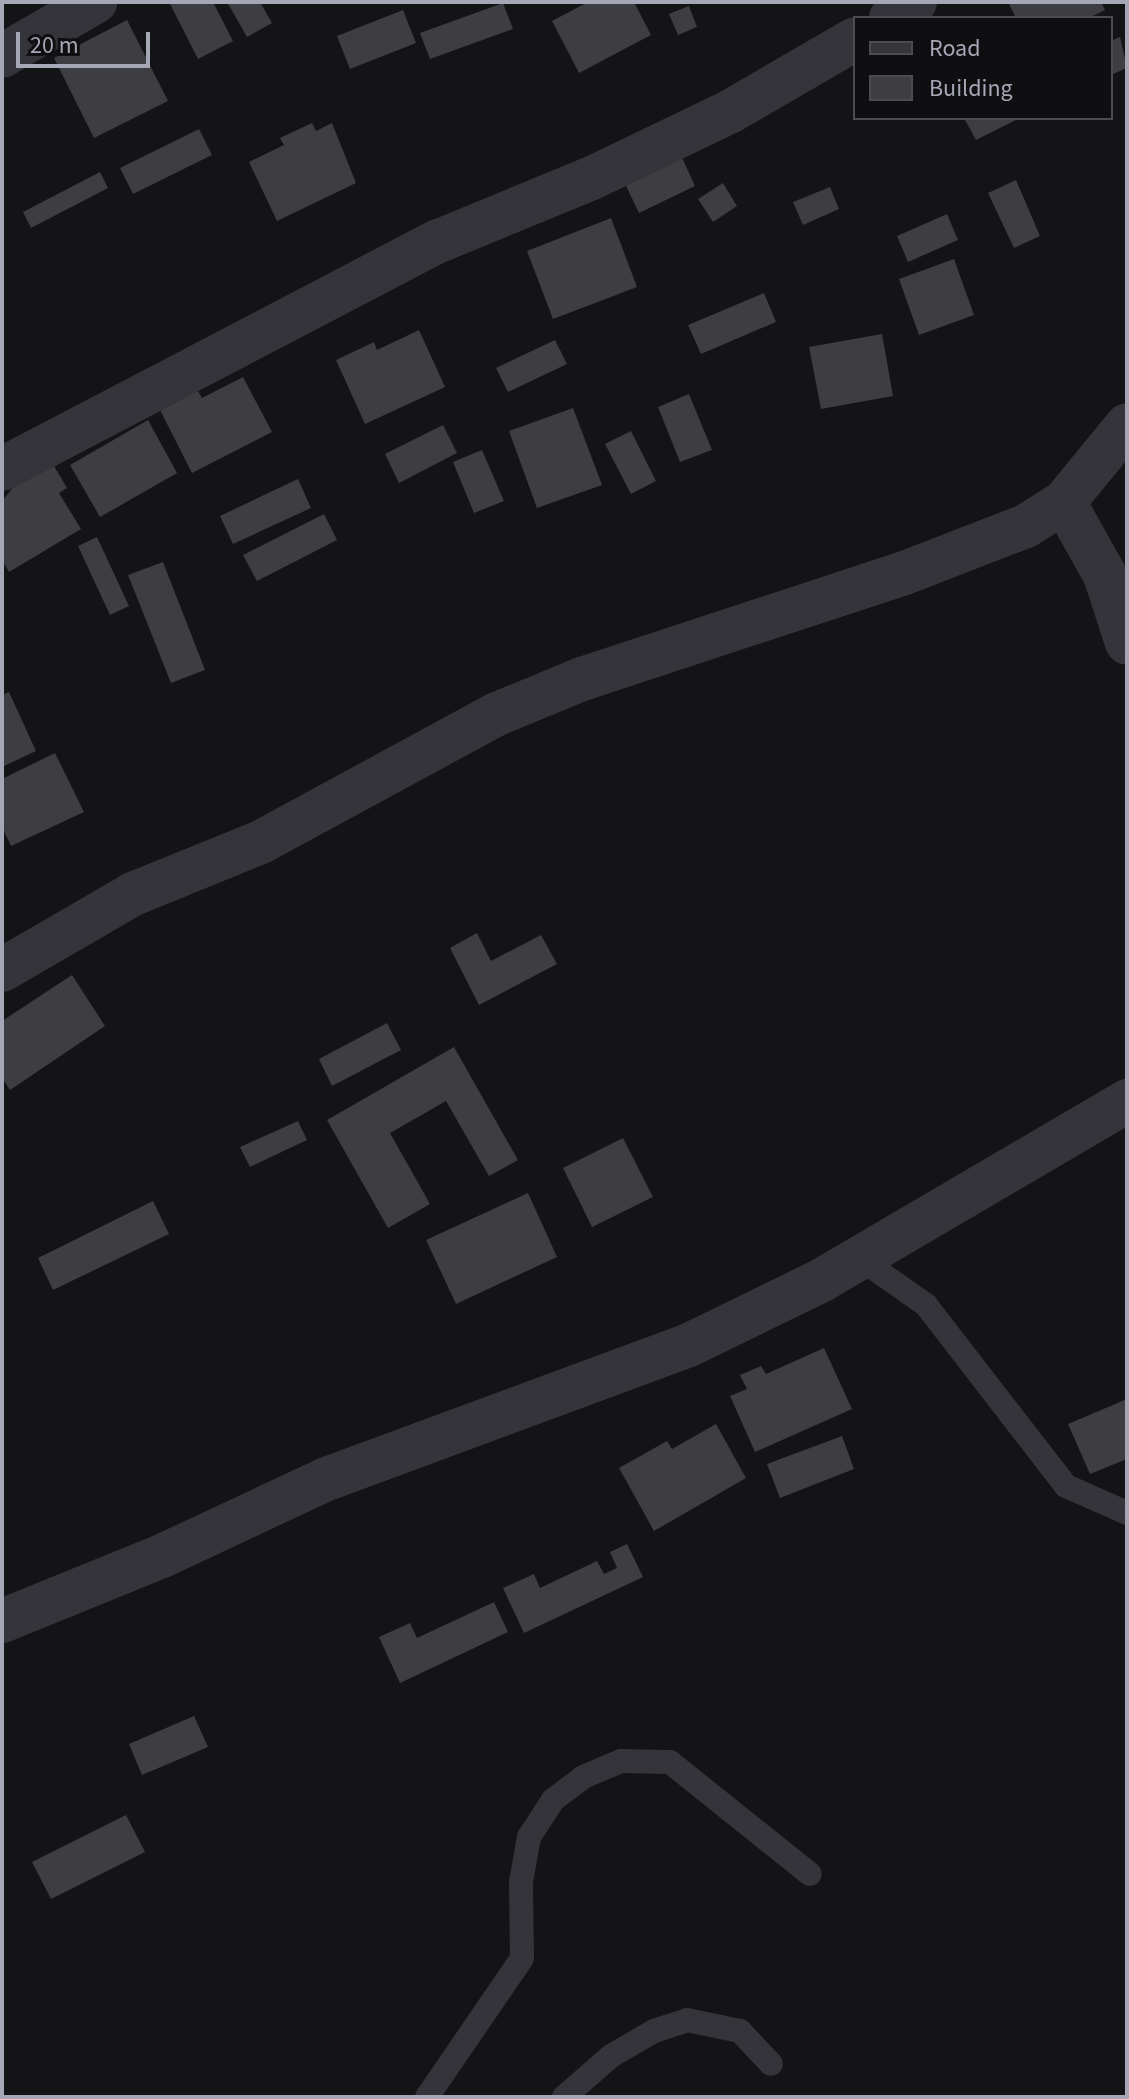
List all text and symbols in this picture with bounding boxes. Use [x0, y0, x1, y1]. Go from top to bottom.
scale bar [20, 16, 154, 66]
legend [853, 16, 1113, 120]
text: 20 m [30, 28, 79, 63]
text: Road [929, 31, 981, 66]
text: Building [929, 71, 1013, 106]

